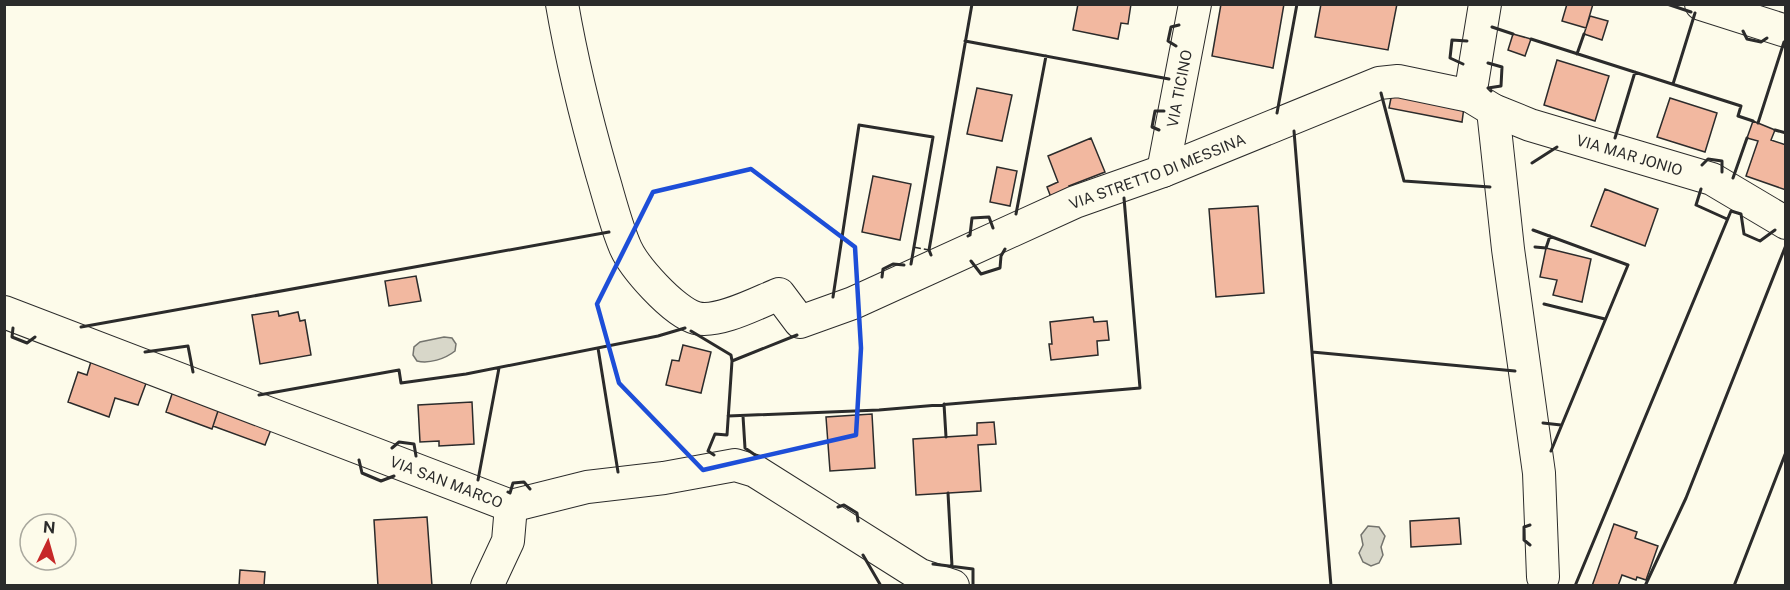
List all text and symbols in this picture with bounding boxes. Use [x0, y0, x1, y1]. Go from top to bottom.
street label: VIA TICINO [1163, 48, 1195, 129]
street label: VIA STRETTO DI MESSINA [1066, 130, 1248, 212]
street label: VIA MAR JONIO [1575, 131, 1685, 178]
street label: VIA SAN MARCO [388, 452, 505, 511]
north arrow [18, 512, 78, 572]
text: N [42, 518, 56, 538]

